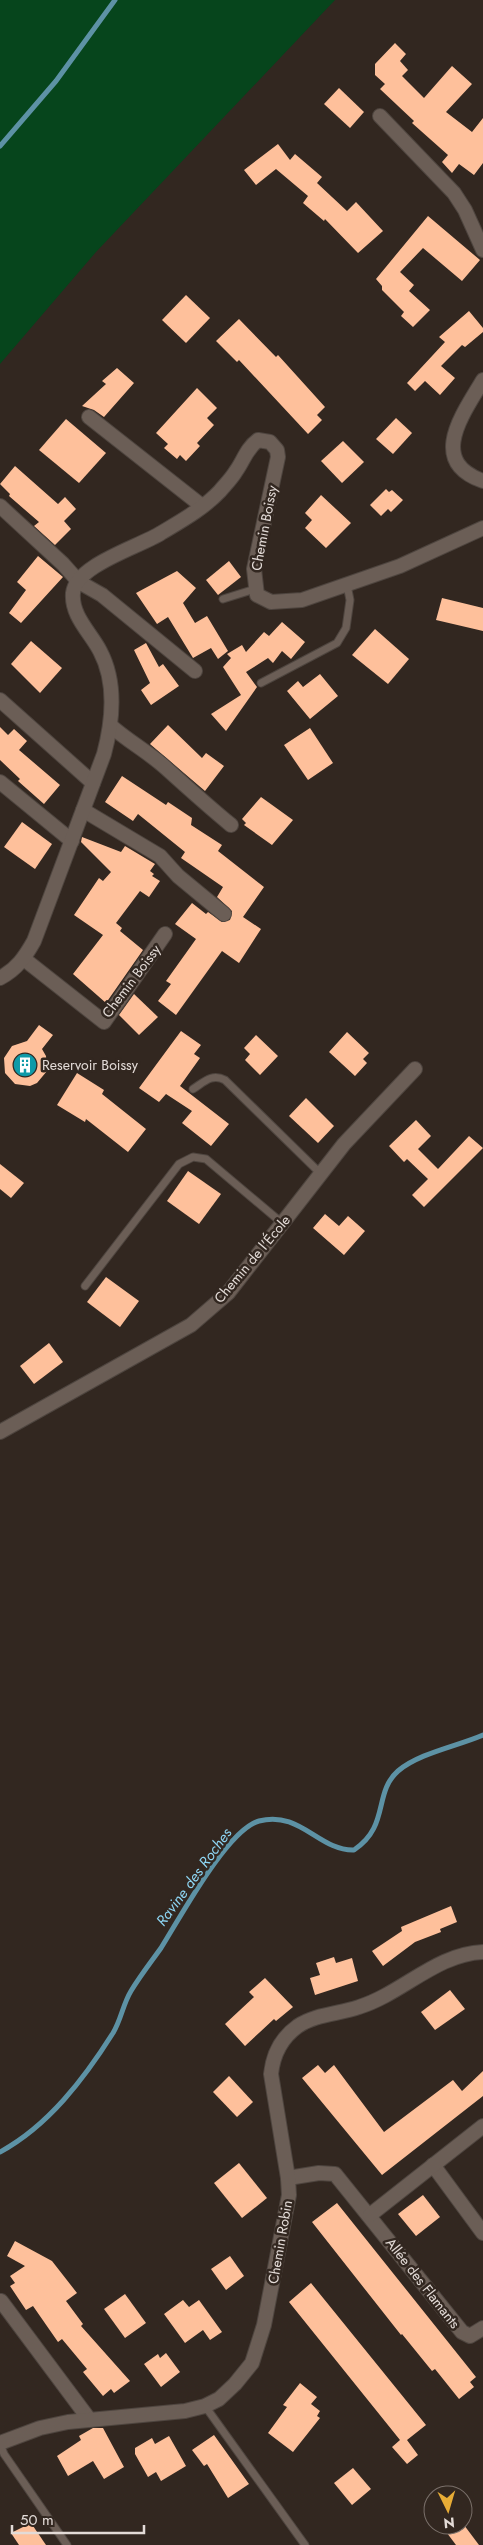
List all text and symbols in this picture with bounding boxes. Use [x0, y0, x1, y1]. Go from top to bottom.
street label: Chemin Boissy [246, 483, 282, 572]
street label: Chemin Boissy [97, 940, 166, 1022]
building icon: Reservoir Boissy [12, 1052, 38, 1078]
place label: Reservoir Boissy [42, 1055, 139, 1075]
street label: Chemin de l'École [209, 1211, 295, 1307]
water label: Ravine des Roches [151, 1823, 237, 1931]
street label: Chemin Robin [263, 2199, 297, 2285]
street label: Allée des Flamants [381, 2233, 465, 2333]
north arrow [423, 2485, 473, 2535]
scale bar [12, 2502, 145, 2534]
text: 50 m [20, 2509, 54, 2531]
text: N [443, 2513, 456, 2533]

